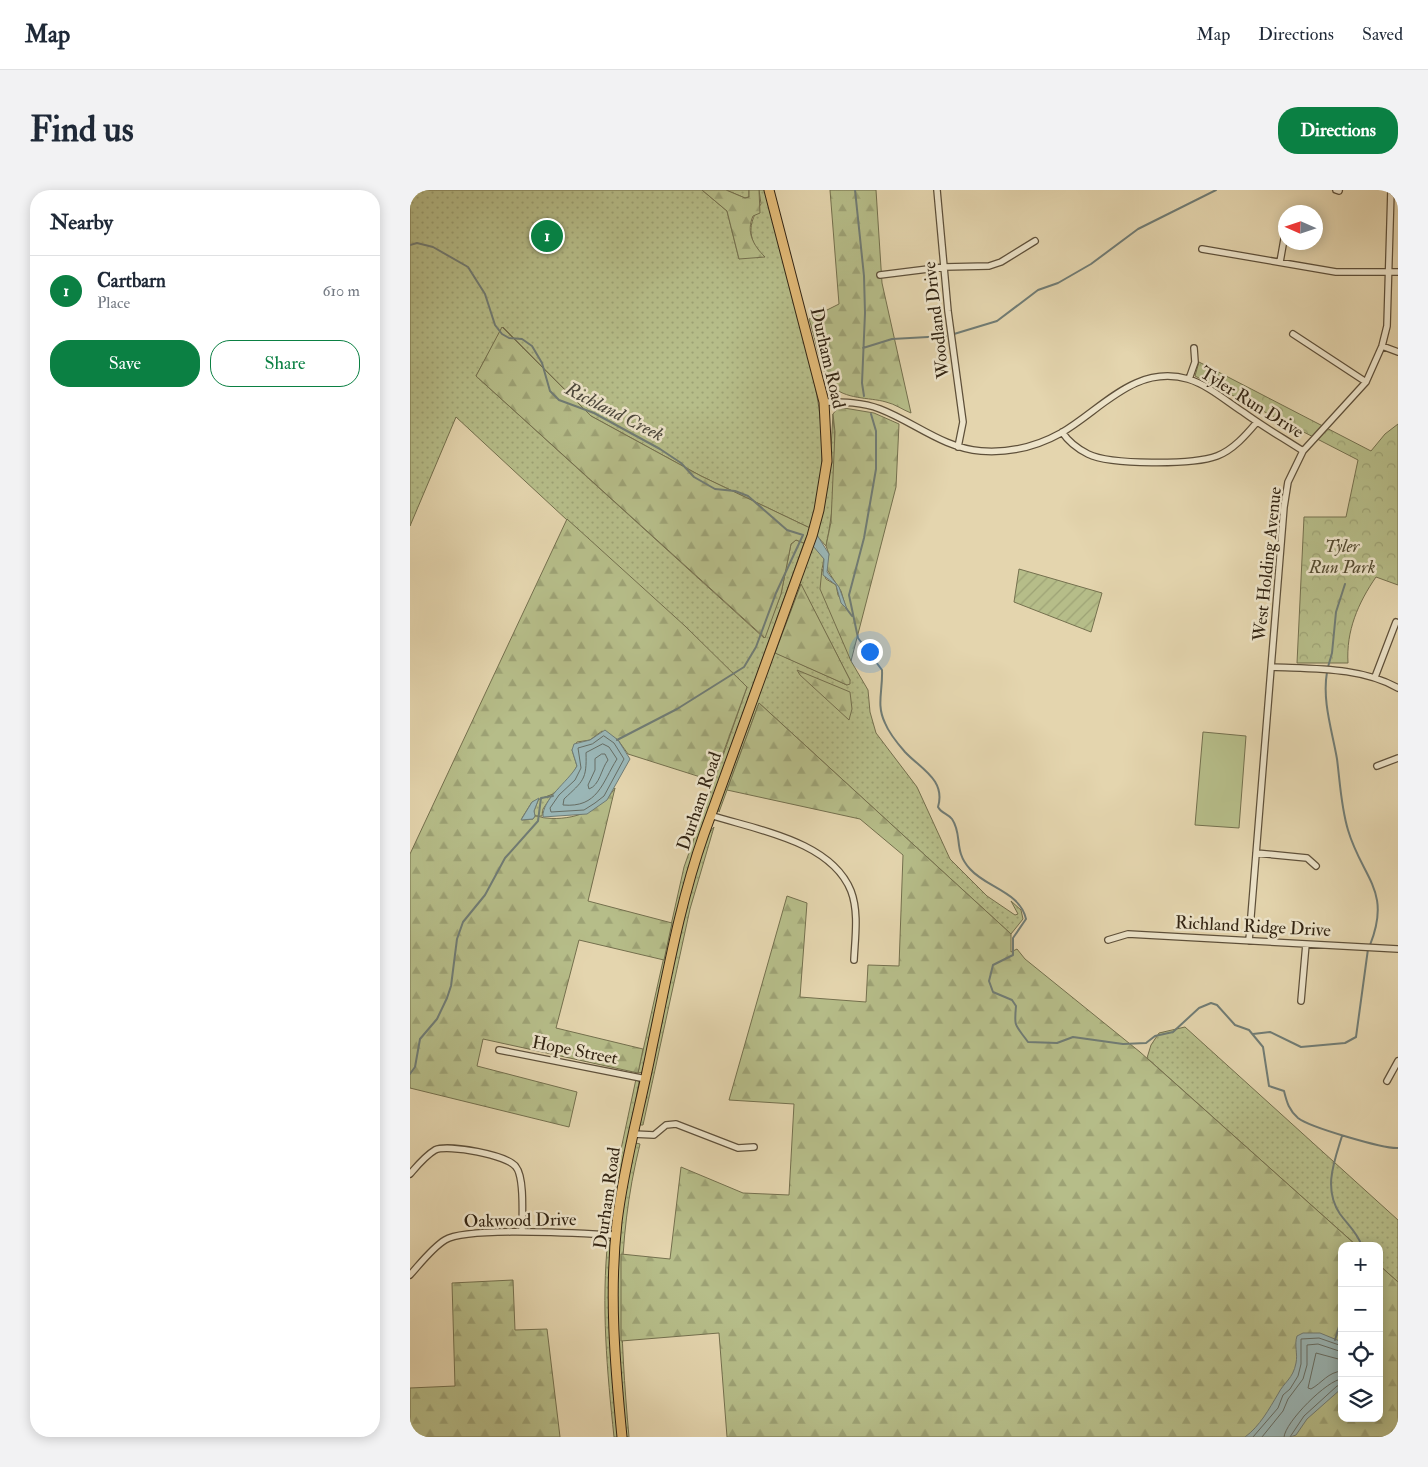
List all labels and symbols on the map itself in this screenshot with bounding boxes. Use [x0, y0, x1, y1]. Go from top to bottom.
north arrow [1278, 205, 1323, 250]
pin: 1 [531, 217, 563, 255]
street label: Woodland Drive [918, 260, 955, 381]
street label: Durham Road [805, 305, 850, 411]
street label: Tyler Run Drive [1195, 361, 1308, 444]
water label: Richland Creek [560, 376, 668, 447]
street label: West Holding Avenue [1248, 485, 1287, 643]
park label: Tyler Run Park [1308, 535, 1375, 579]
your location [857, 639, 883, 665]
street label: Durham Road [672, 749, 727, 854]
street label: Richland Ridge Drive [1174, 911, 1332, 942]
street label: Hope Street [530, 1031, 620, 1070]
street label: Durham Road [589, 1145, 626, 1251]
street label: Oakwood Drive [463, 1208, 577, 1233]

